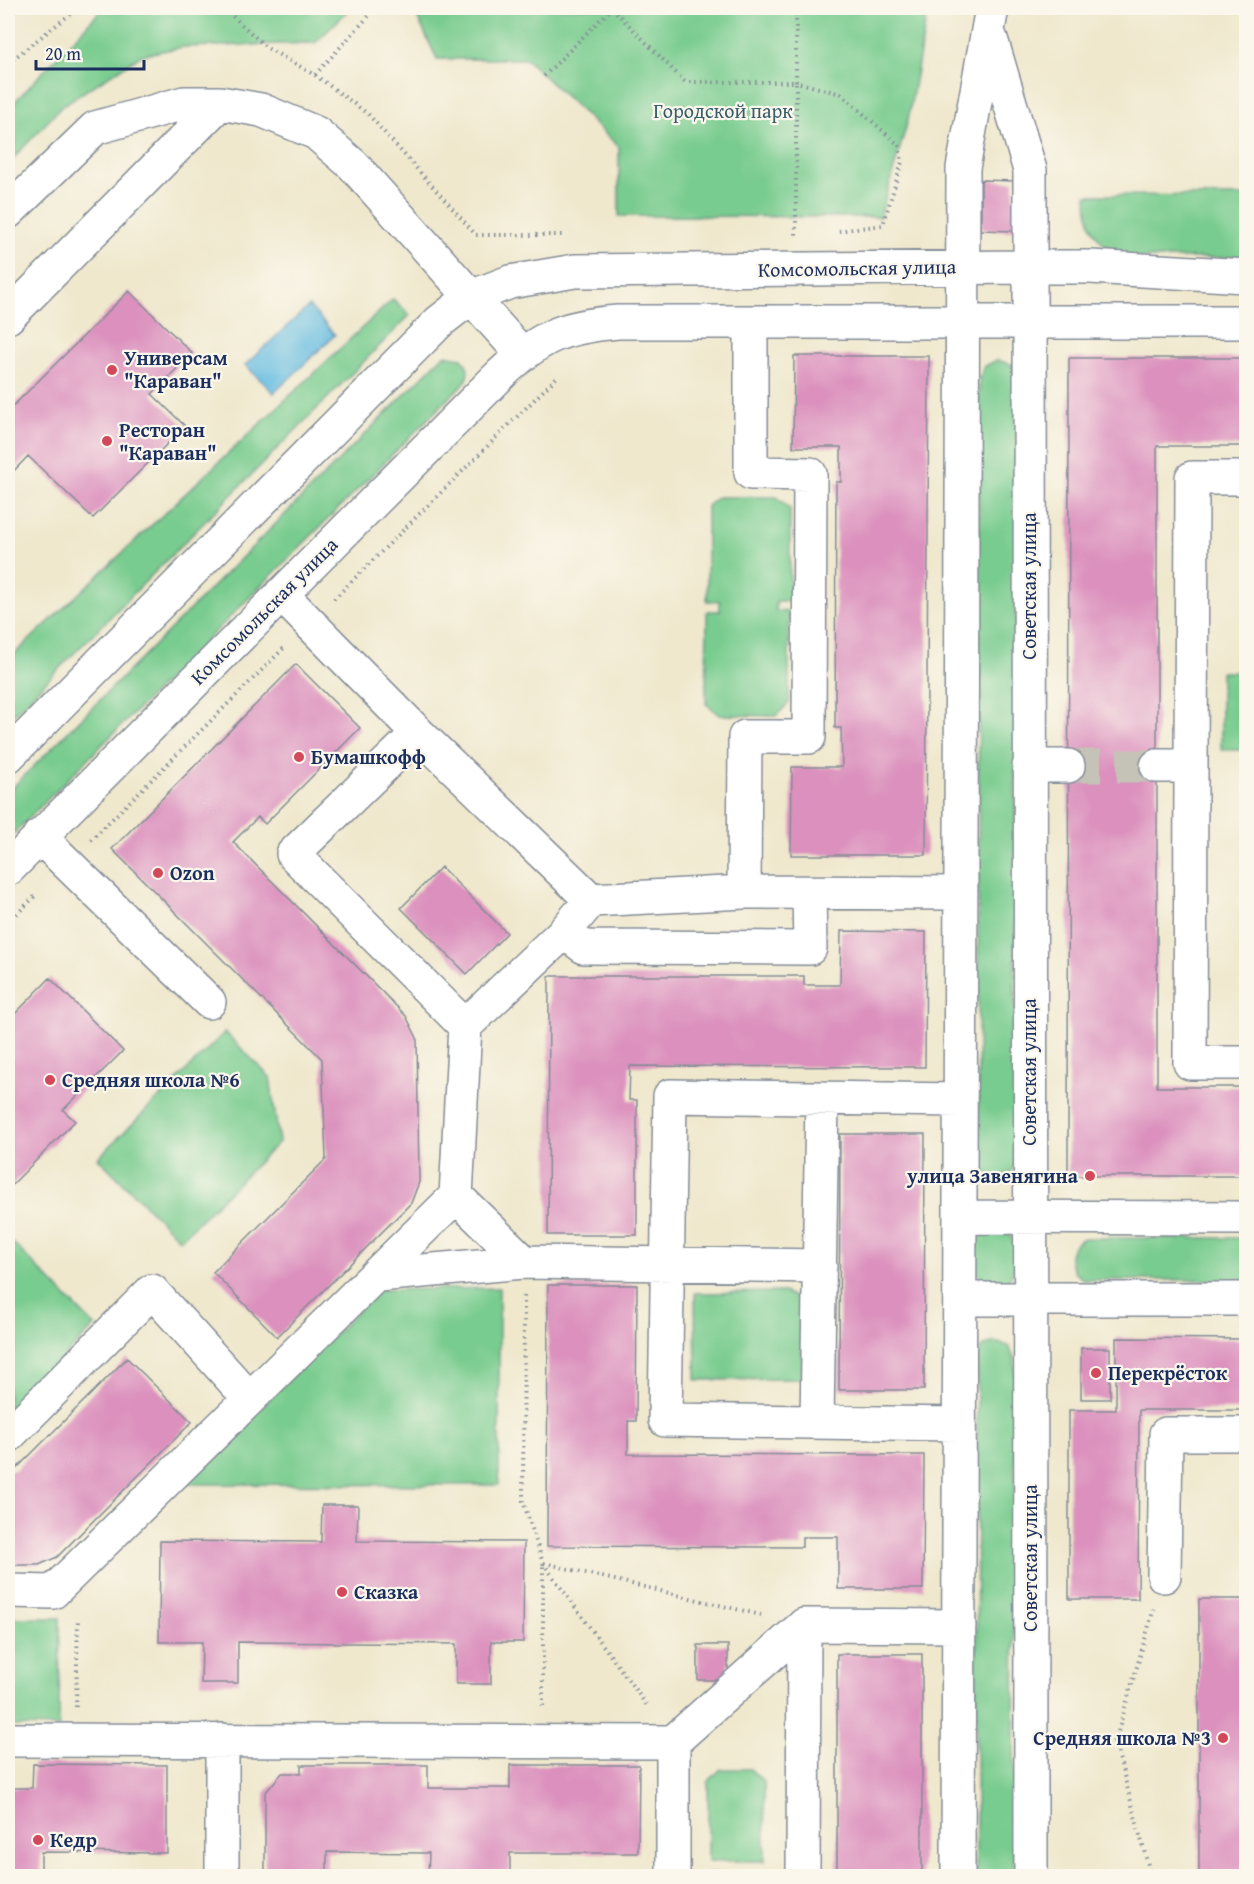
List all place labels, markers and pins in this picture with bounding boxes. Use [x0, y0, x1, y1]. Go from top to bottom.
place label: Универсам "Караван" [124, 343, 227, 395]
marker: Универсам "Караван" [105, 363, 119, 377]
place label: Ресторан "Караван" [119, 415, 217, 467]
marker: Ресторан "Караван" [100, 434, 114, 448]
place label: Бумашкофф [311, 742, 426, 771]
marker: Бумашкофф [292, 750, 306, 764]
place label: Ozon [170, 858, 215, 887]
marker: Ozon [151, 866, 165, 880]
place label: Средняя школа №6 [62, 1065, 240, 1094]
marker: Средняя школа №6 [43, 1073, 57, 1087]
place label: улица Завенягина [906, 1161, 1079, 1190]
marker: улица Завенягина [1083, 1169, 1097, 1183]
place label: Перекрёсток [1108, 1358, 1228, 1387]
marker: Перекрёсток [1089, 1366, 1103, 1380]
place label: Сказка [354, 1577, 419, 1606]
marker: Сказка [335, 1585, 349, 1599]
place label: Средняя школа №3 [1033, 1723, 1211, 1752]
marker: Средняя школа №3 [1216, 1731, 1230, 1745]
place label: Кедр [50, 1825, 97, 1854]
marker: Кедр [31, 1833, 45, 1847]

